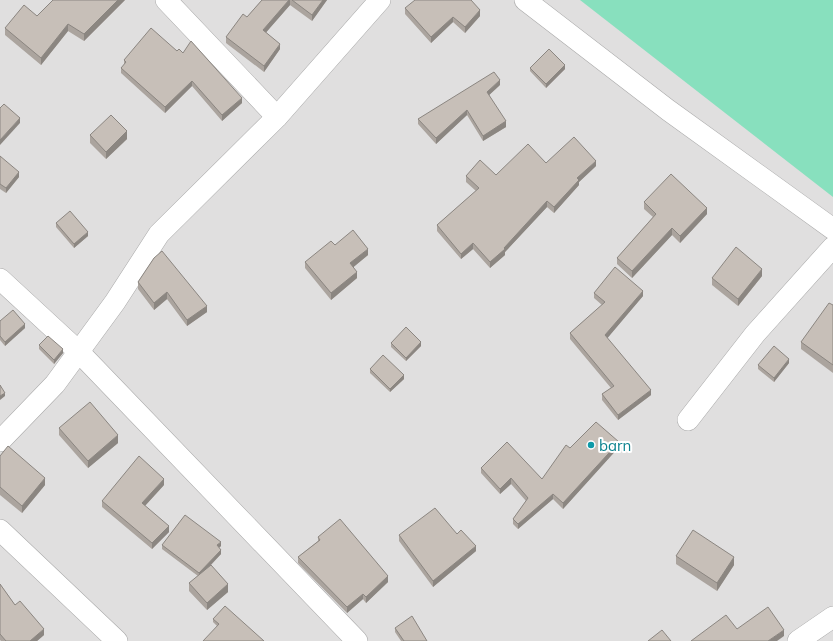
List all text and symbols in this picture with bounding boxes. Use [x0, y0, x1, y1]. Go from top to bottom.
place label: barn [599, 436, 631, 455]
marker: barn [586, 440, 596, 450]

